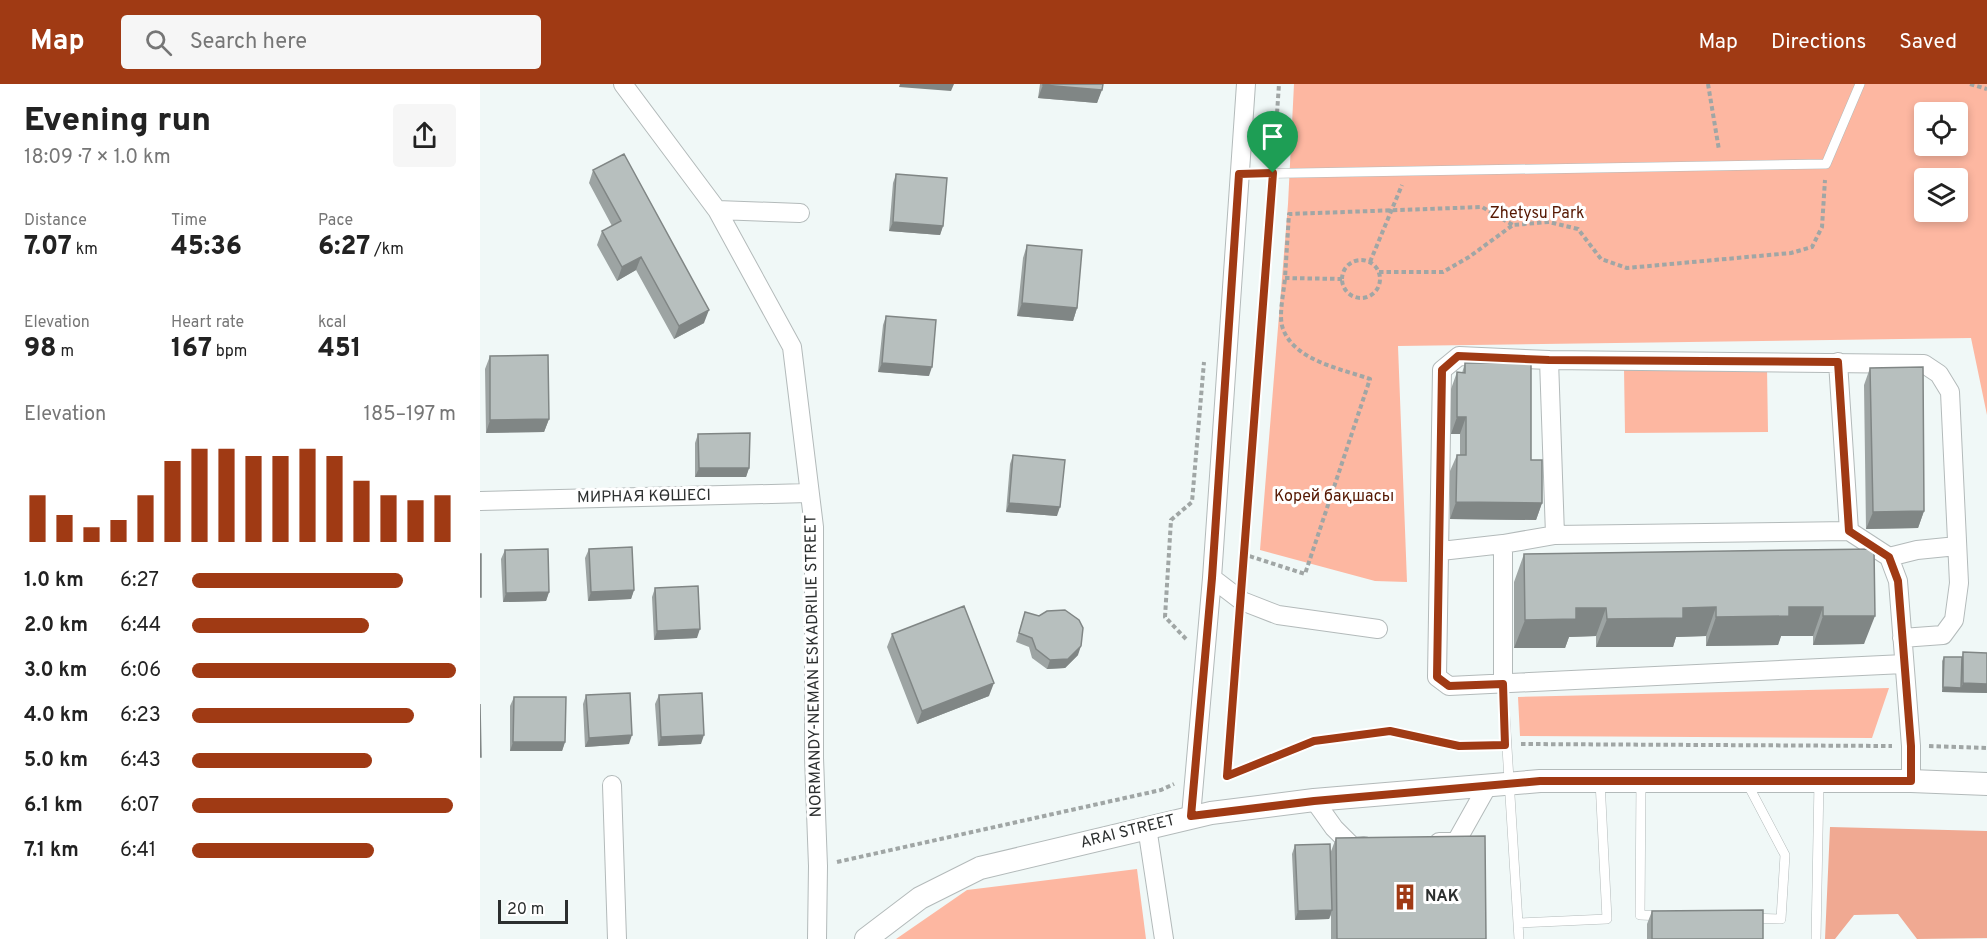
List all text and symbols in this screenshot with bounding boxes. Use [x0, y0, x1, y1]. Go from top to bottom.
search box [121, 15, 541, 69]
text: Map [30, 24, 85, 60]
icon: search [142, 26, 175, 59]
text: Search here [190, 29, 307, 56]
text: Map [1698, 29, 1738, 56]
text: Directions [1771, 29, 1866, 56]
text: Saved [1899, 29, 1957, 56]
text: Evening run [24, 101, 211, 143]
map controls [1914, 102, 1968, 222]
button: locate [1914, 102, 1968, 156]
button: share [393, 104, 456, 167]
pin [1247, 111, 1298, 173]
icon: arrive [1256, 120, 1289, 153]
text: 18:09 · 7 × 1.0 km [24, 145, 171, 171]
button: layers [1914, 168, 1968, 222]
park label: Zhetysu Park [1489, 204, 1585, 224]
text: Distance [24, 211, 87, 231]
text: Time [171, 211, 207, 231]
text: Pace [318, 211, 353, 231]
text: 7.07 [24, 231, 72, 264]
text: 45:36 [171, 231, 242, 264]
text: 6:27 [318, 231, 370, 264]
text: km [72, 240, 98, 260]
text: /km [370, 240, 404, 260]
text: Elevation [24, 313, 90, 333]
text: Heart rate [171, 313, 244, 333]
text: kcal [318, 313, 346, 333]
text: 98 [24, 333, 57, 366]
text: 167 [171, 333, 212, 366]
text: 451 [318, 333, 361, 366]
text: m [57, 342, 74, 362]
text: bpm [212, 342, 247, 362]
text: Elevation [24, 402, 106, 428]
text: 185–197 m [364, 402, 456, 428]
street label: МИРНАЯ КӨШЕСІ [577, 486, 711, 508]
park label: Корей бақшасы [1274, 487, 1394, 507]
street label: NORMANDY-NEMAN ESKADRILIE STREET [801, 514, 827, 818]
text: 1.0 km [24, 568, 84, 594]
text: 6:27 [120, 568, 159, 594]
text: 2.0 km [24, 613, 88, 639]
text: 6:44 [120, 613, 161, 639]
text: 3.0 km [24, 658, 87, 684]
text: 6:06 [120, 658, 161, 684]
text: 4.0 km [24, 703, 89, 729]
text: 6:23 [120, 703, 161, 729]
text: 5.0 km [24, 748, 88, 774]
text: 6:43 [120, 748, 161, 774]
text: 6.1 km [24, 793, 83, 819]
text: 6:07 [120, 793, 159, 819]
street label: ARAI STREET [1078, 811, 1178, 853]
text: 7.1 km [24, 838, 79, 864]
text: 6:41 [120, 838, 156, 864]
building icon: NAK [1390, 882, 1420, 912]
place label: NAK [1425, 887, 1459, 907]
scale bar [498, 897, 568, 924]
text: 20 m [507, 900, 544, 920]

